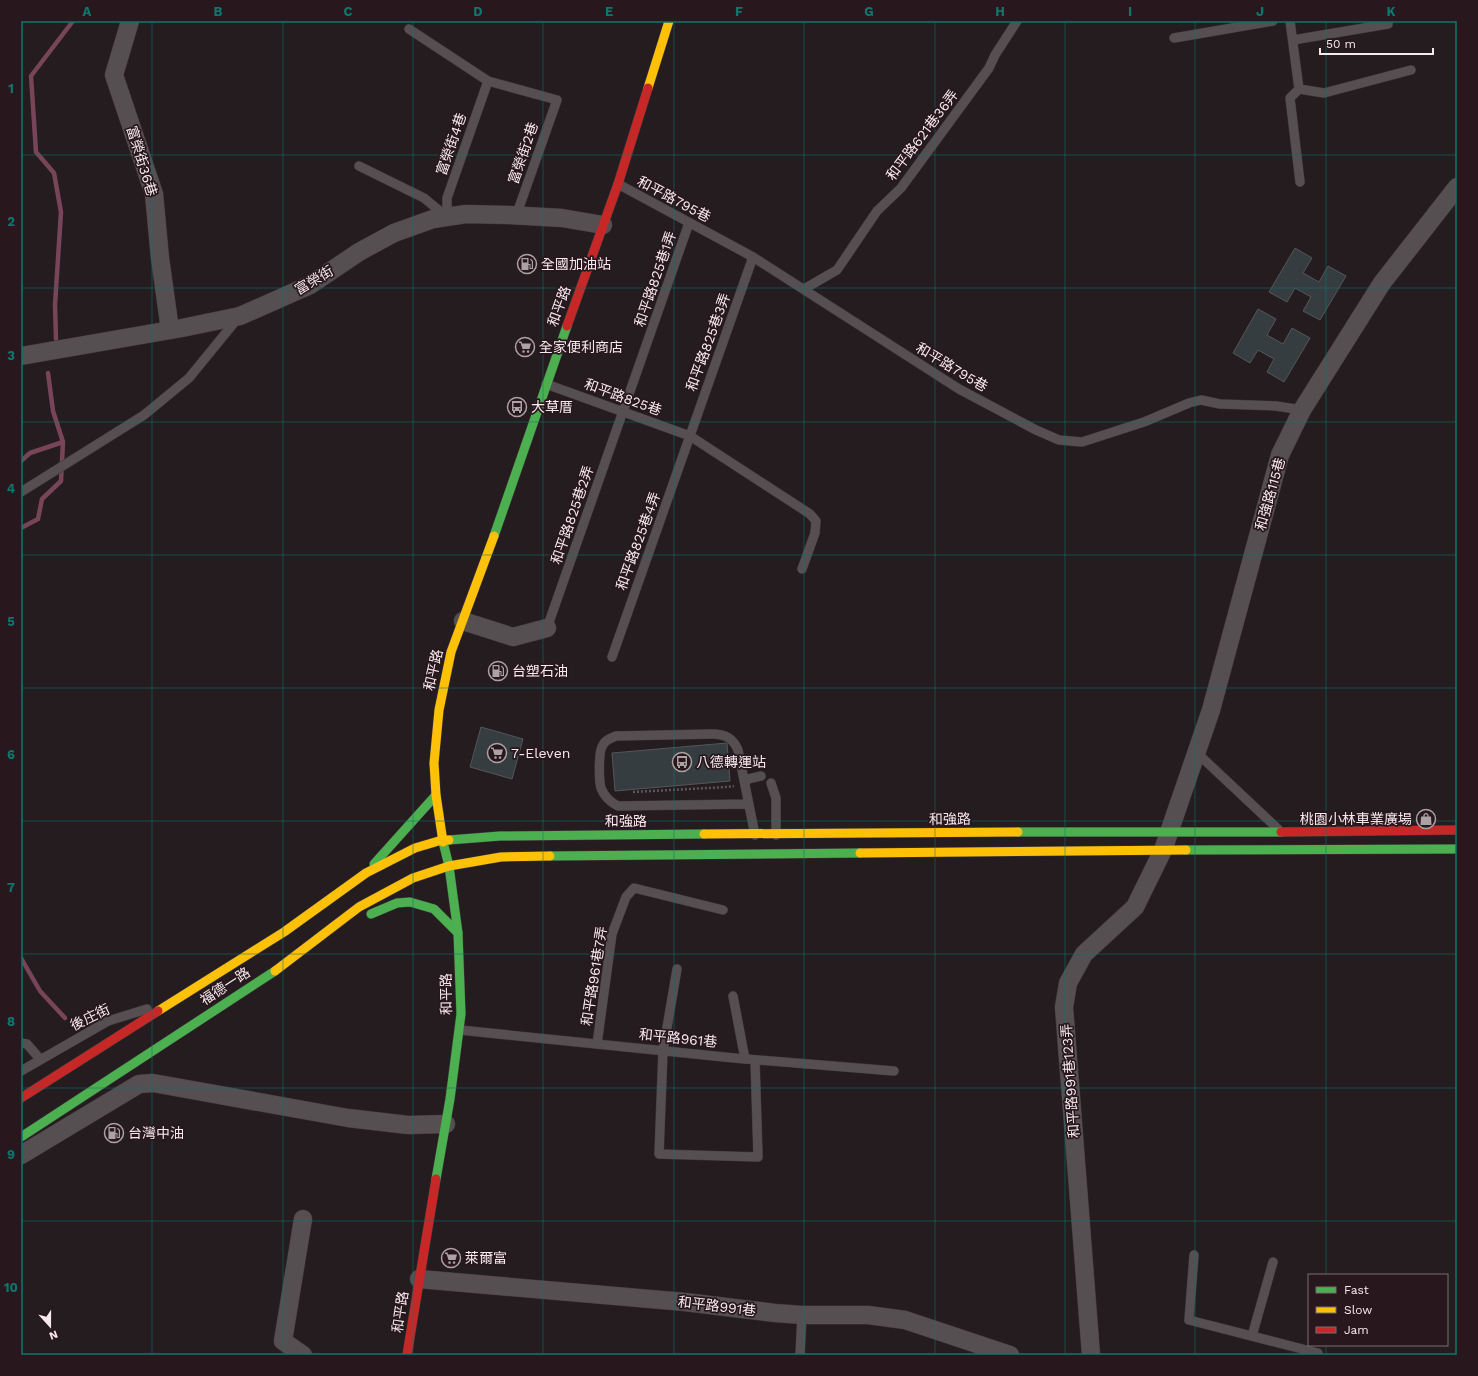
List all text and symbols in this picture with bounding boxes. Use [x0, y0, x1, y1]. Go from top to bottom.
text: A [83, 4, 92, 19]
text: B [214, 4, 223, 19]
text: C [344, 4, 353, 19]
text: D [473, 4, 483, 19]
text: E [605, 4, 613, 19]
text: F [735, 4, 743, 19]
text: G [864, 4, 874, 19]
text: H [995, 4, 1005, 19]
text: I [1128, 4, 1132, 19]
text: J [1256, 4, 1264, 19]
text: K [1386, 4, 1396, 19]
scale bar [1320, 30, 1433, 56]
text: 50 m [1326, 37, 1356, 51]
text: 1 [8, 81, 14, 96]
street label: 和平路621巷36弄 [883, 87, 961, 183]
street label: 富榮街4巷 [433, 111, 469, 177]
street label: 富榮街2巷 [505, 120, 541, 186]
street label: 富榮街36巷 [124, 124, 160, 198]
street label: 和平路795巷 [635, 173, 713, 225]
text: 2 [7, 214, 15, 229]
street label: 和平路825巷1弄 [631, 229, 679, 329]
fuel station icon: 全國加油站 [516, 253, 538, 275]
place label: 全國加油站 [541, 256, 611, 272]
street label: 富榮街 [292, 262, 336, 298]
street label: 和平路 [544, 284, 574, 328]
street label: 和平路825巷3弄 [683, 291, 733, 393]
supermarket icon: 全家便利商店 [514, 336, 536, 358]
place label: 全家便利商店 [539, 339, 623, 355]
street label: 和平路795巷 [913, 339, 991, 395]
text: 3 [7, 348, 15, 363]
street label: 和平路825巷 [582, 376, 664, 418]
bus stop icon: 大草厝 [506, 396, 528, 418]
place label: 大草厝 [531, 399, 573, 415]
street label: 和強路115巷 [1252, 456, 1288, 532]
street label: 和平路825巷2弄 [548, 464, 596, 566]
text: 4 [7, 481, 16, 496]
street label: 和平路825巷4弄 [613, 490, 663, 592]
text: 5 [7, 614, 15, 629]
street label: 和平路 [420, 648, 446, 692]
fuel station icon: 台塑石油 [487, 660, 509, 682]
place label: 台塑石油 [512, 663, 568, 679]
supermarket icon: 7-Eleven [486, 742, 508, 764]
place label: 7-Eleven [511, 745, 570, 761]
text: 6 [7, 747, 15, 762]
bus stop icon: 八德轉運站 [671, 751, 693, 773]
place label: 八德轉運站 [696, 754, 766, 770]
shop icon: 桃園小林車業廣場 [1415, 808, 1437, 830]
street label: 和強路 [929, 811, 971, 827]
place label: 桃園小林車業廣場 [1300, 811, 1412, 827]
street label: 和強路 [605, 813, 647, 829]
text: 7 [7, 880, 15, 895]
street label: 和平路961巷7弄 [578, 925, 610, 1027]
street label: 福德一路 [197, 964, 253, 1008]
street label: 和平路 [438, 973, 454, 1015]
street label: 後庄街 [68, 1001, 112, 1033]
text: 8 [7, 1014, 15, 1029]
street label: 和平路991巷123弄 [1058, 1023, 1082, 1139]
street label: 和平路961巷 [638, 1026, 718, 1050]
fuel station icon: 台灣中油 [103, 1122, 125, 1144]
place label: 台灣中油 [128, 1125, 184, 1141]
text: 9 [7, 1147, 15, 1162]
supermarket icon: 萊爾富 [440, 1247, 462, 1269]
place label: 萊爾富 [465, 1250, 507, 1266]
legend [1308, 1274, 1448, 1346]
text: 10 [4, 1280, 18, 1295]
text: Fast [1344, 1283, 1369, 1297]
street label: 和平路 [389, 1290, 411, 1334]
street label: 和平路991巷 [677, 1293, 757, 1319]
text: Slow [1344, 1303, 1372, 1317]
north arrow [30, 1306, 70, 1346]
text: Jam [1344, 1323, 1369, 1337]
text: N [47, 1327, 60, 1342]

